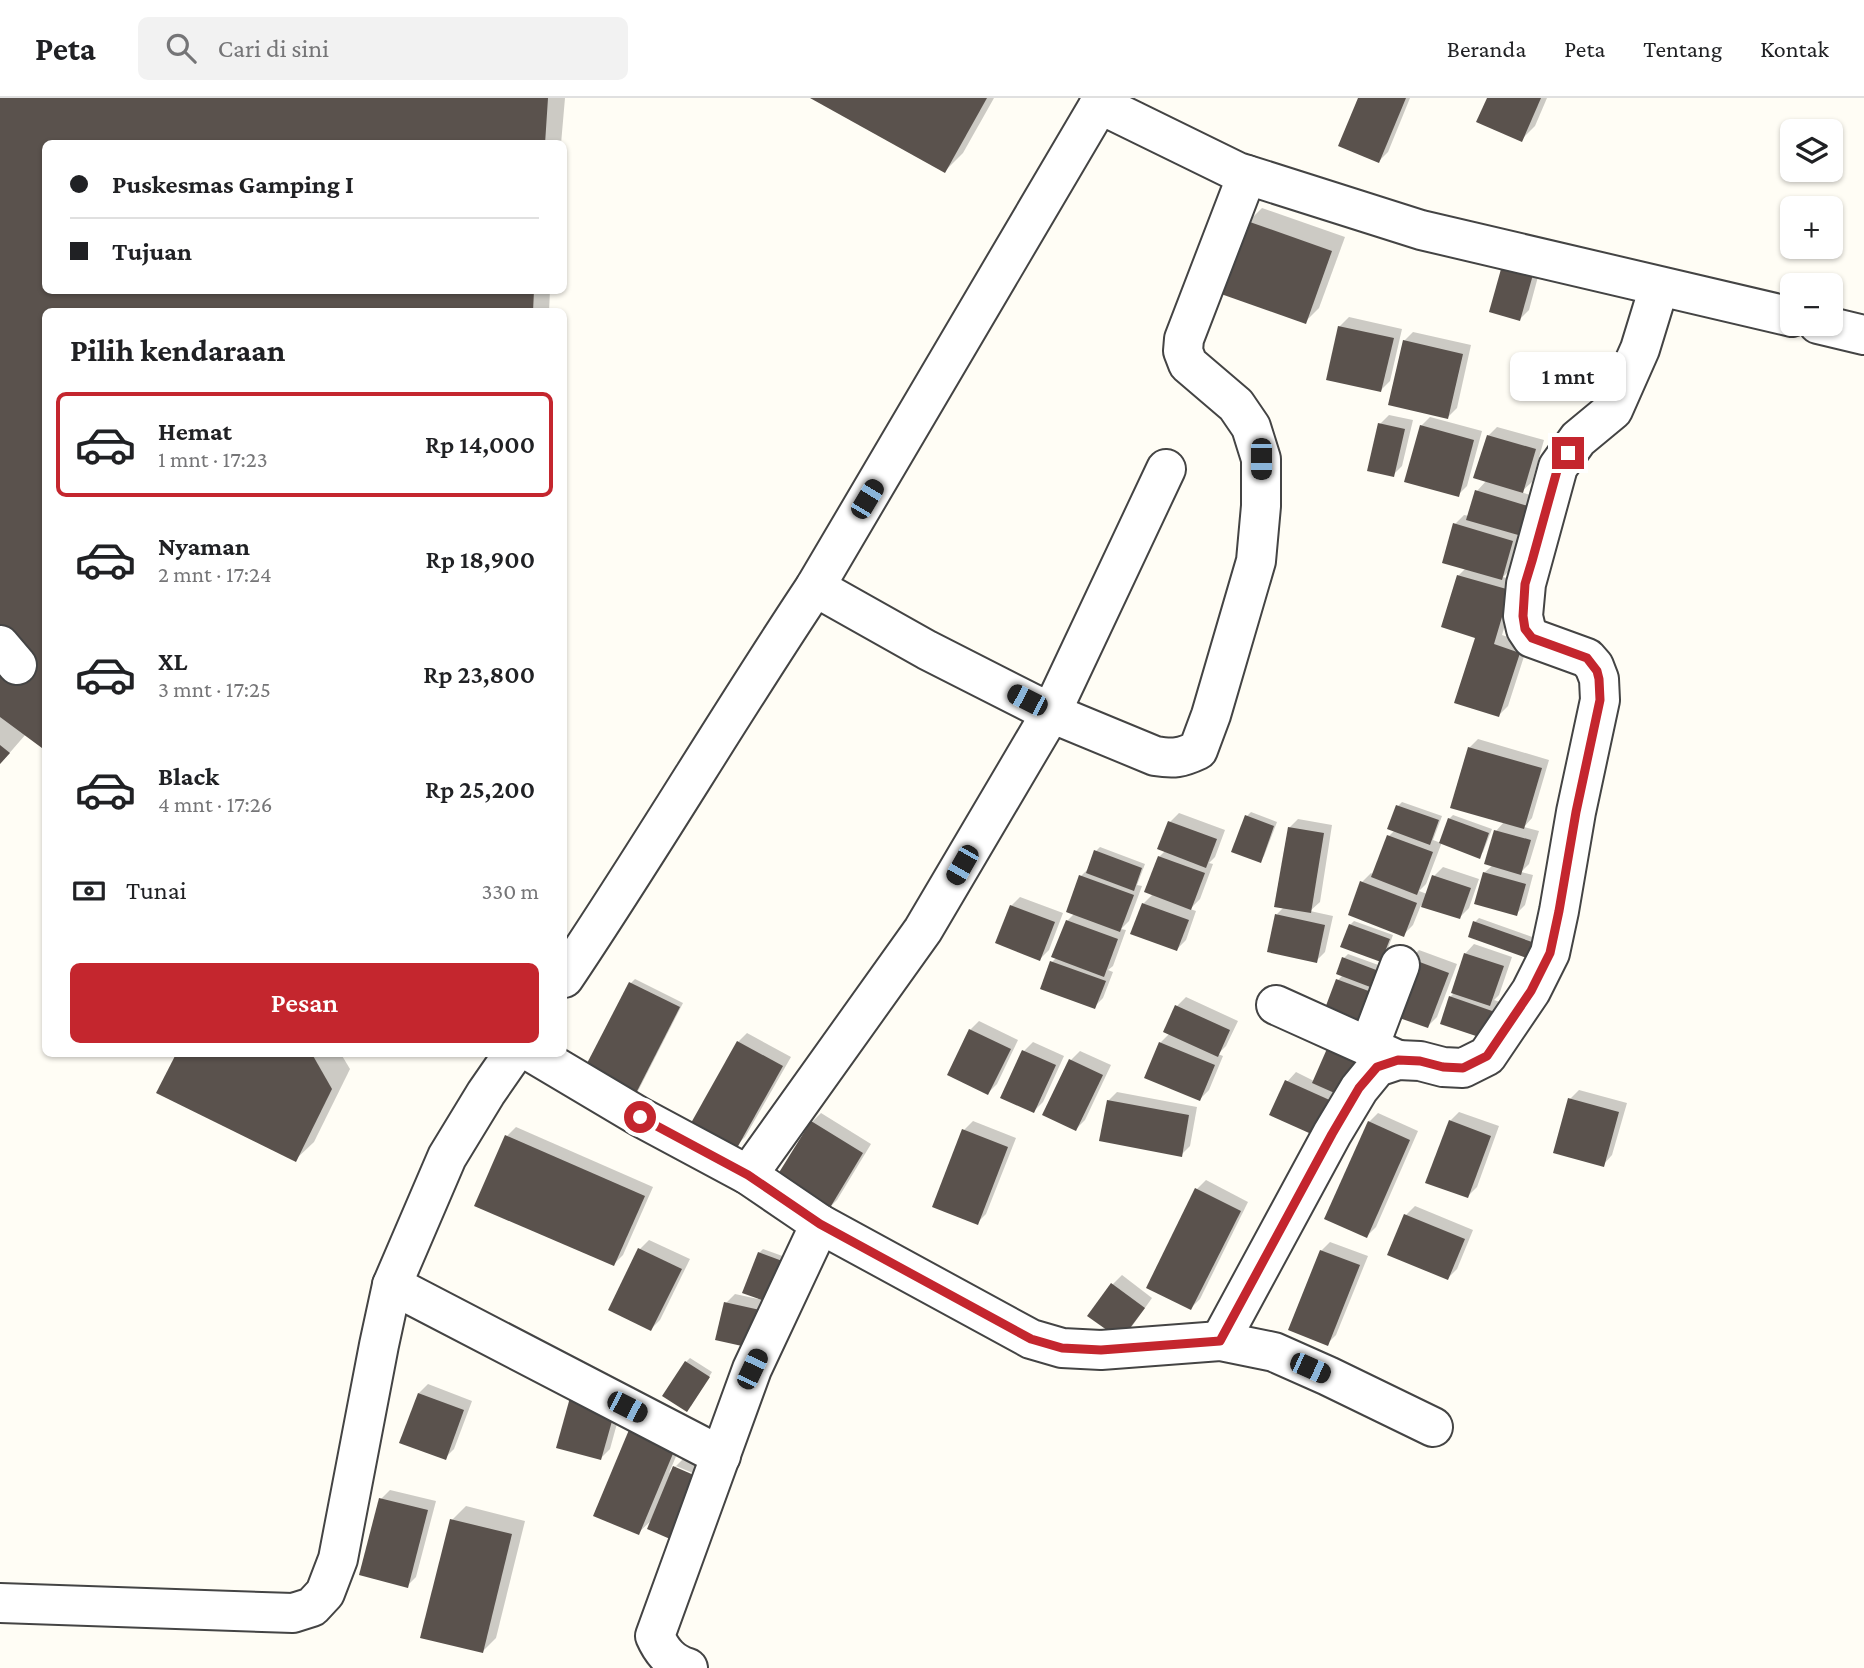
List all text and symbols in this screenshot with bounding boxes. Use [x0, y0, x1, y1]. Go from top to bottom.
search box [138, 17, 628, 80]
icon: search [162, 29, 200, 67]
text: Peta [35, 30, 96, 67]
text: Cari di sini [218, 34, 329, 63]
text: Beranda [1447, 35, 1526, 62]
text: Peta [1564, 35, 1605, 62]
text: Tentang [1643, 35, 1722, 62]
text: Kontak [1760, 35, 1829, 62]
map controls [1780, 119, 1843, 336]
button: layers [1780, 119, 1843, 182]
text: Puskesmas Gamping I [112, 170, 354, 199]
button: + [1780, 196, 1843, 259]
text: Tujuan [112, 237, 192, 266]
button: − [1780, 273, 1843, 336]
text: Pilih kendaraan [70, 332, 285, 368]
callout: 1 mnt [1510, 352, 1626, 400]
text: 1 mnt [1542, 363, 1594, 389]
icon: car [74, 413, 137, 476]
text: Hemat [158, 417, 232, 446]
text: Rp 14,000 [425, 430, 535, 459]
route end [1552, 437, 1584, 469]
car [1251, 438, 1272, 480]
text: 1 mnt · 17:23 [158, 446, 268, 472]
car [848, 476, 887, 522]
icon: car [74, 528, 137, 591]
text: Nyaman [158, 532, 250, 561]
text: Rp 18,900 [426, 545, 535, 574]
text: 2 mnt · 17:24 [158, 561, 272, 587]
icon: car [74, 643, 137, 706]
text: XL [158, 647, 187, 676]
text: Rp 23,800 [423, 660, 535, 689]
text: 3 mnt · 17:25 [158, 676, 271, 702]
car [1004, 681, 1051, 719]
icon: car [74, 758, 137, 821]
text: Black [158, 762, 219, 791]
text: Rp 25,200 [425, 775, 535, 804]
text: 4 mnt · 17:26 [158, 791, 272, 817]
car [943, 842, 982, 888]
icon: cash [70, 872, 108, 910]
text: Tunai [126, 876, 187, 905]
text: 330 m [481, 878, 539, 904]
button: Pesan [70, 963, 539, 1043]
route start [624, 1101, 656, 1133]
car [734, 1346, 771, 1392]
car [1287, 1350, 1334, 1386]
car [604, 1388, 651, 1426]

